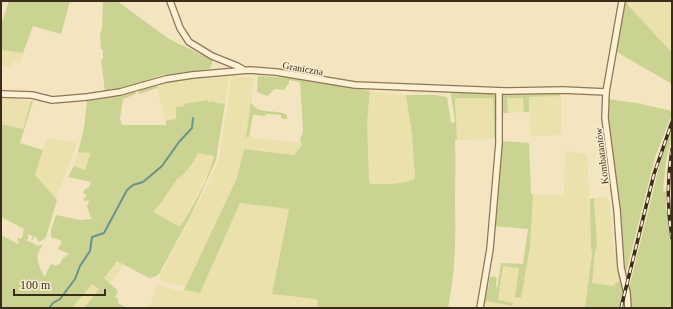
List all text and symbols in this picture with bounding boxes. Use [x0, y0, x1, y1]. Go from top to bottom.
street label: Graniczna [282, 60, 325, 78]
street label: Kombatantów [592, 126, 610, 185]
scale bar [14, 271, 105, 297]
text: 100 m [20, 278, 51, 292]

